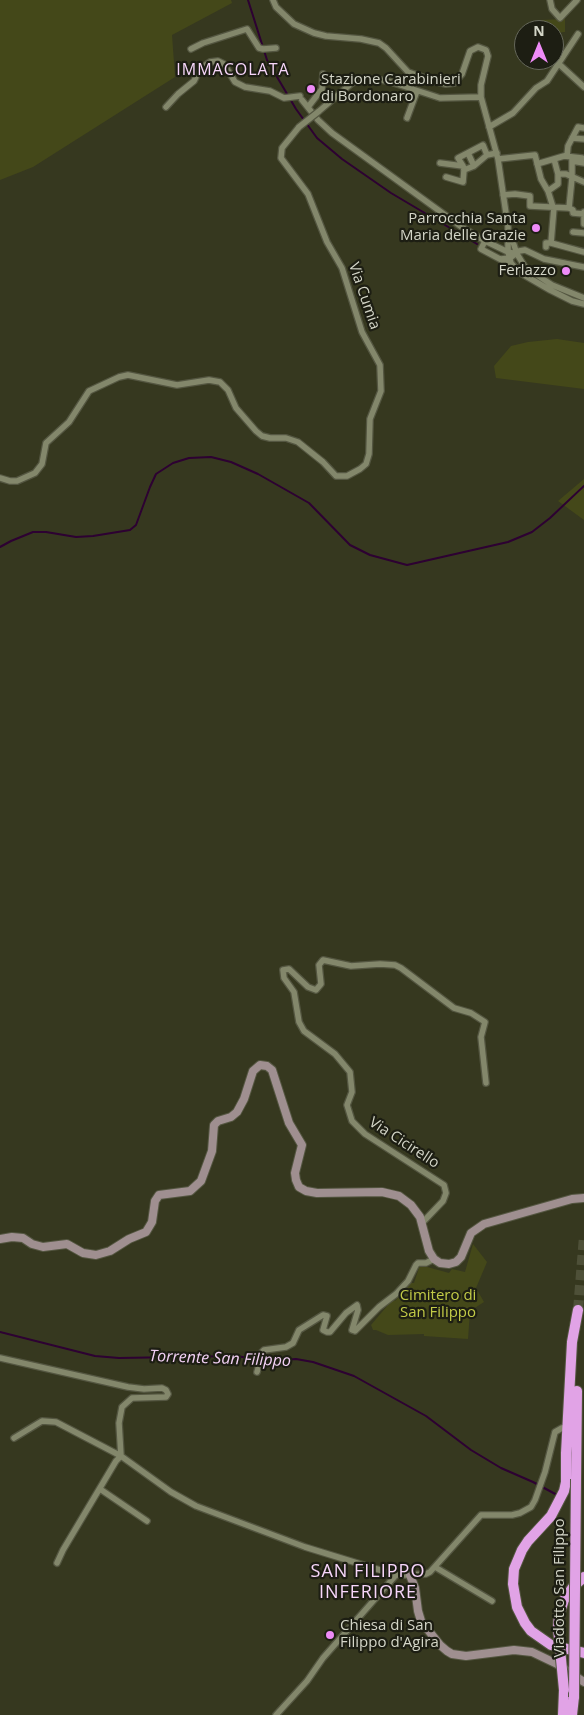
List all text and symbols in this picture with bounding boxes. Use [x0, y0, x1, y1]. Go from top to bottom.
north arrow [514, 20, 564, 70]
text: N [533, 21, 545, 40]
district label: IMMACOLATA [175, 60, 291, 80]
place label: Stazione Carabinieri di Bordonaro [321, 71, 461, 106]
marker: Stazione Carabinieri di Bordonaro [305, 83, 317, 95]
place label: Parrocchia Santa Maria delle Grazie [400, 210, 526, 245]
marker: Parrocchia Santa Maria delle Grazie [530, 222, 542, 234]
street label: Via Cumia [344, 260, 384, 332]
place label: Ferlazzo [498, 262, 556, 280]
marker: Ferlazzo [560, 265, 572, 277]
street label: Via Cicirello [365, 1114, 443, 1172]
park label: Cimitero di San Filippo [400, 1287, 476, 1322]
water label: Torrente San Filippo [149, 1347, 291, 1371]
street label: Viadotto San Filippo [551, 1518, 569, 1658]
district label: SAN FILIPPO INFERIORE [309, 1561, 427, 1604]
place label: Chiesa di San Filippo d'Agira [340, 1617, 439, 1652]
marker: Chiesa di San Filippo d'Agira [324, 1629, 336, 1641]

